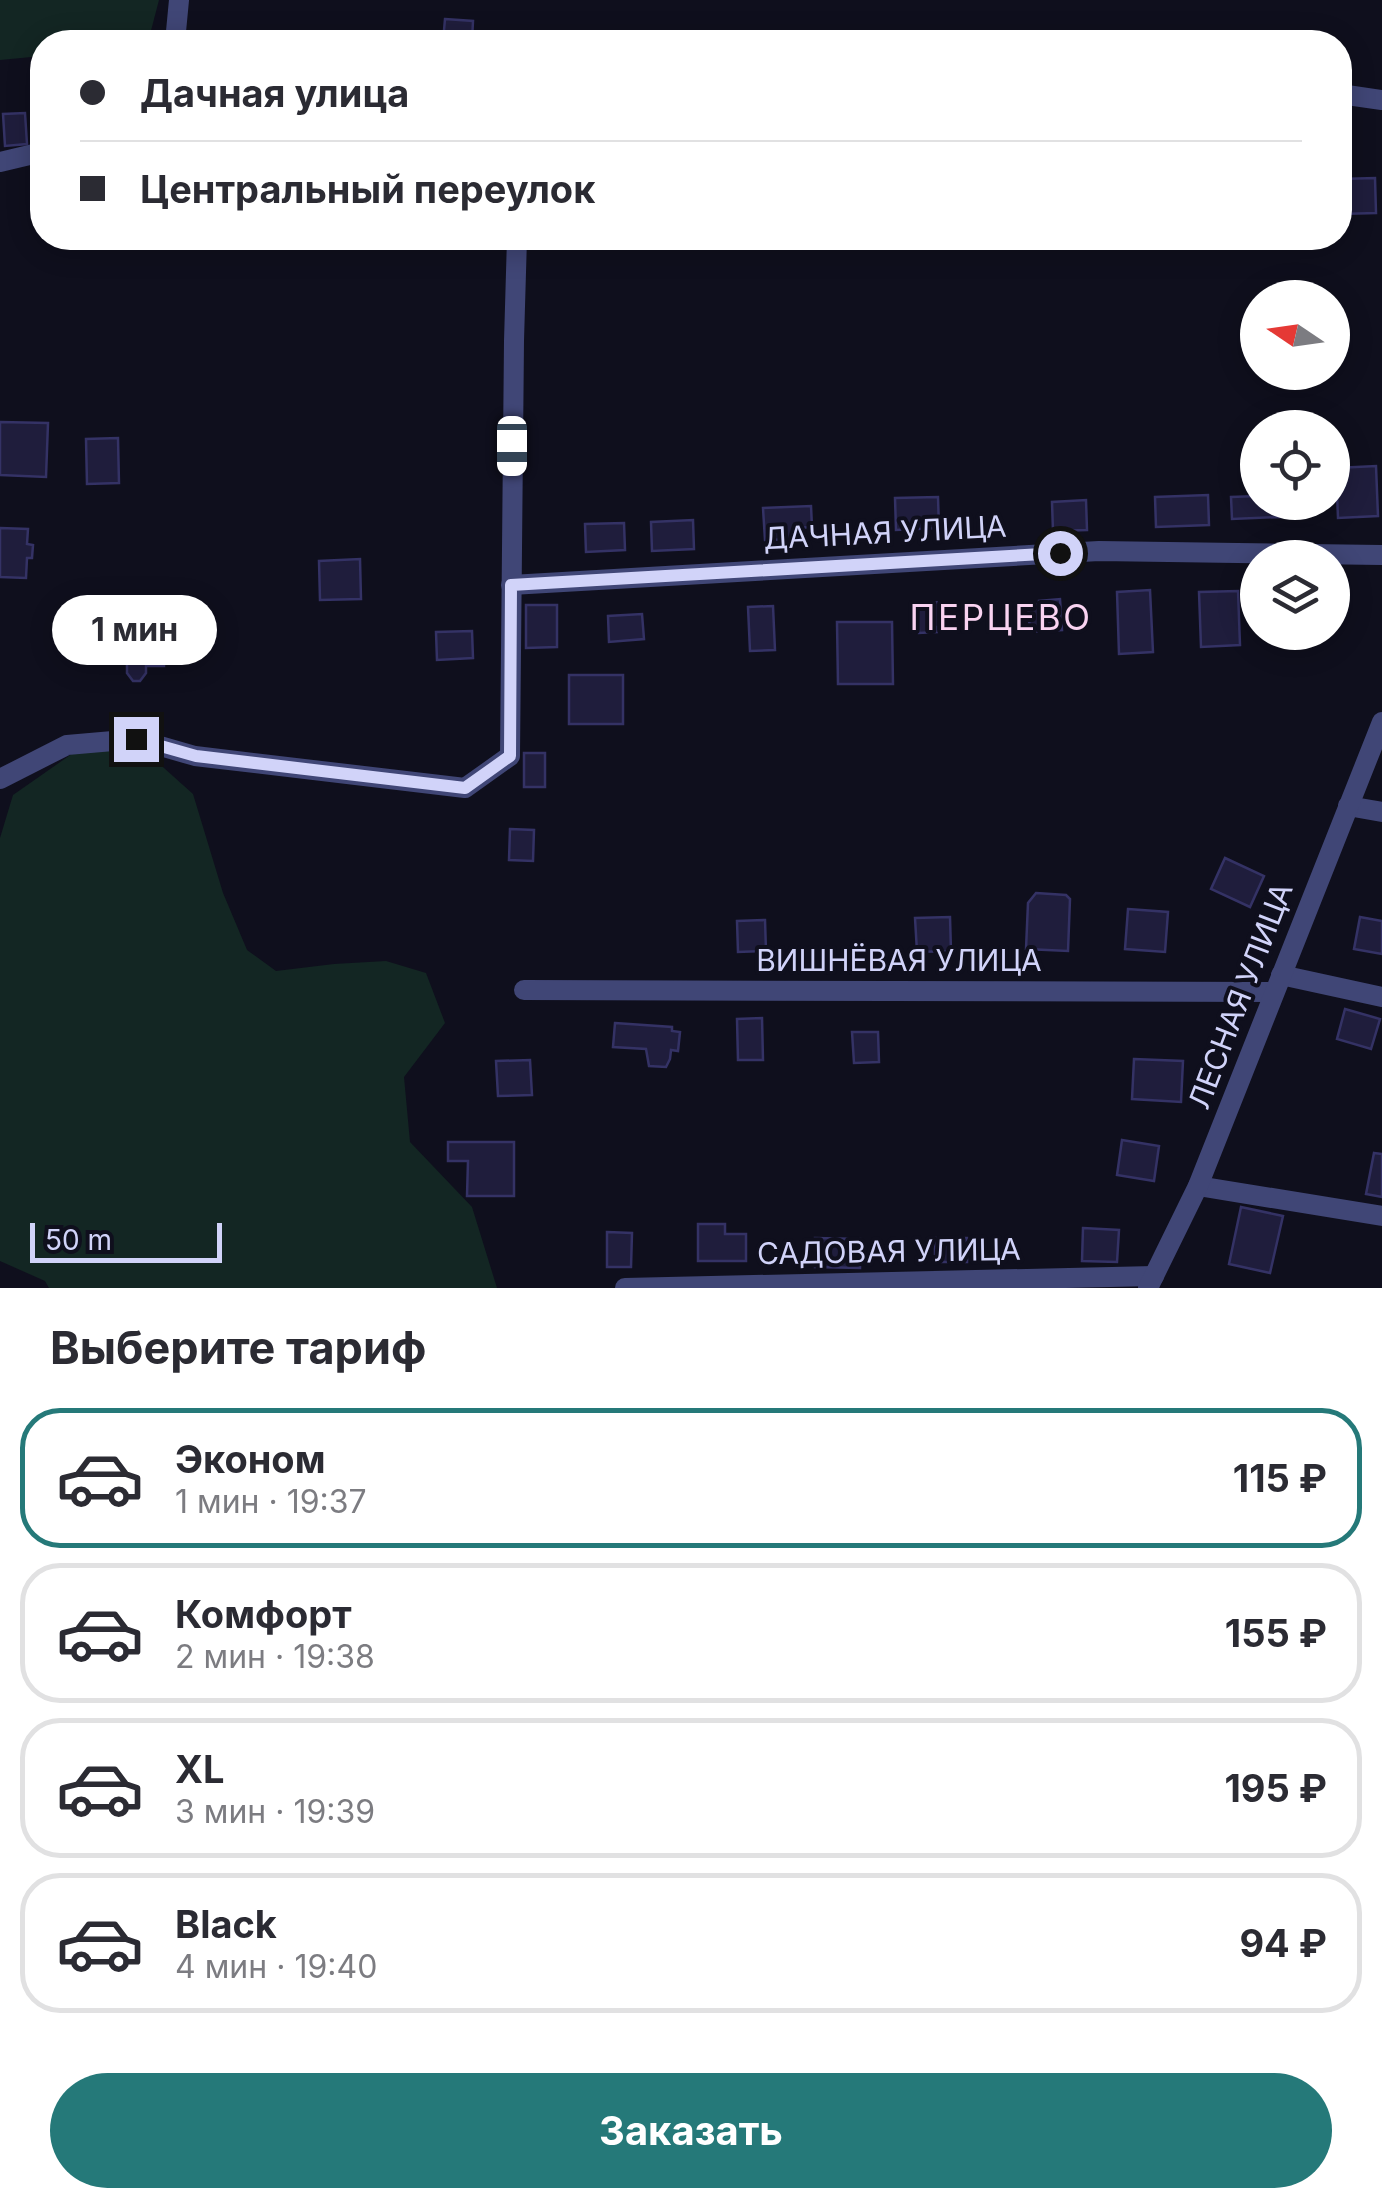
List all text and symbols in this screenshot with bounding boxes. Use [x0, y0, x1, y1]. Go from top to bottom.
text: Дачная улица [140, 70, 409, 116]
text: Центральный переулок [140, 166, 595, 212]
north arrow [1240, 280, 1350, 390]
map controls [1240, 280, 1350, 650]
button: locate [1240, 410, 1350, 520]
car [497, 416, 527, 476]
street label: ДАЧНАЯ УЛИЦА [763, 508, 1007, 556]
route start [1038, 531, 1083, 576]
button: layers [1240, 540, 1350, 650]
callout: 1 мин [54, 594, 218, 664]
district label: ПЕРЦЕВО [910, 596, 1092, 638]
text: 1 мин [91, 610, 178, 649]
route end [114, 717, 159, 762]
street label: ЛЕСНАЯ УЛИЦА [1180, 877, 1300, 1114]
street label: ВИШНЁВАЯ УЛИЦА [756, 942, 1042, 978]
scale bar [30, 1218, 222, 1262]
text: 50 m [45, 1223, 112, 1257]
street label: САДОВАЯ УЛИЦА [757, 1231, 1021, 1271]
text: Выберите тариф [50, 1320, 426, 1375]
icon: car [55, 1433, 145, 1523]
text: Эконом [175, 1436, 326, 1482]
text: 115 ₽ [1233, 1455, 1327, 1501]
text: 1 мин · 19:37 [175, 1482, 367, 1521]
icon: car [55, 1588, 145, 1678]
text: Комфорт [175, 1591, 352, 1637]
text: 155 ₽ [1225, 1610, 1327, 1656]
text: 2 мин · 19:38 [175, 1637, 375, 1676]
icon: car [55, 1743, 145, 1833]
text: XL [175, 1746, 225, 1792]
text: 195 ₽ [1224, 1765, 1327, 1811]
text: 3 мин · 19:39 [175, 1792, 375, 1831]
icon: car [55, 1898, 145, 1988]
text: Black [175, 1901, 277, 1947]
text: 94 ₽ [1239, 1920, 1327, 1966]
text: 4 мин · 19:40 [175, 1947, 377, 1986]
button: Заказать [50, 2073, 1332, 2188]

